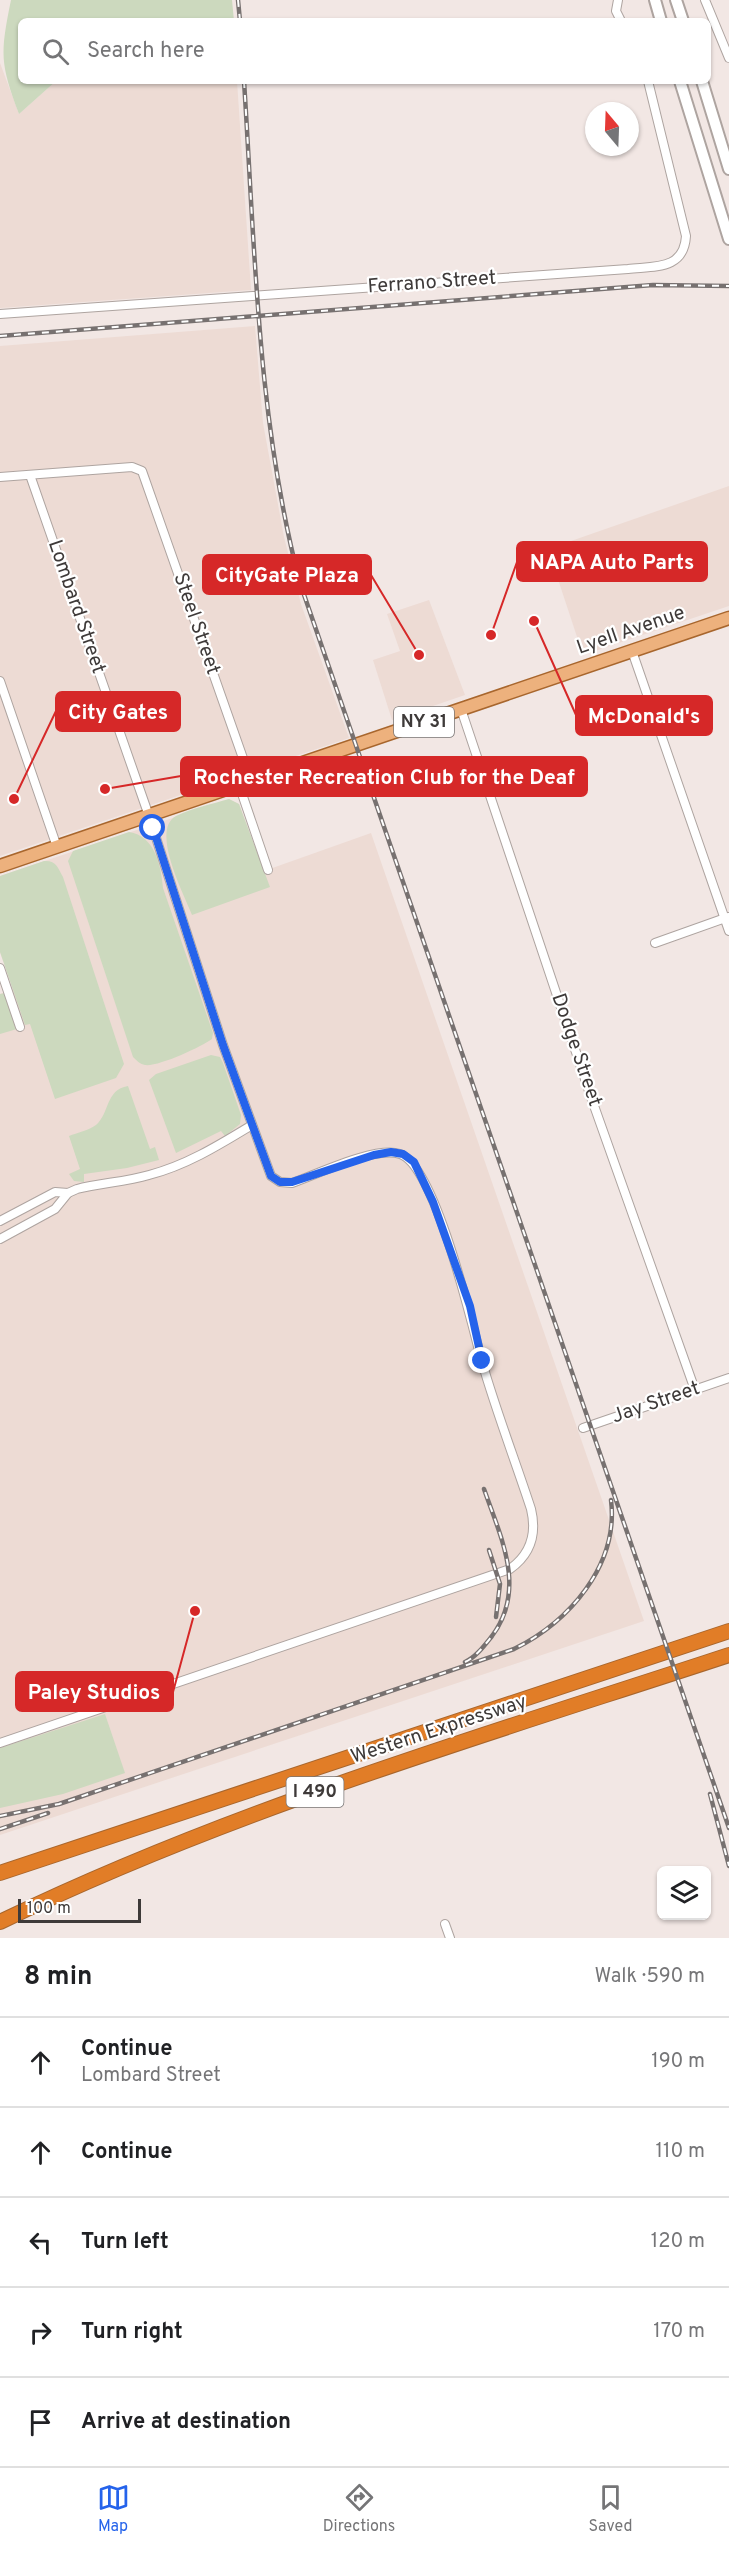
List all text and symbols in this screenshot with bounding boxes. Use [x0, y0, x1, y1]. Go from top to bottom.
search box [18, 18, 711, 84]
icon: search [39, 35, 72, 68]
text: Search here [87, 38, 205, 65]
north arrow [585, 102, 639, 156]
street label: Ferrano Street [367, 266, 497, 300]
street label: Lombard Street [41, 537, 111, 677]
callout: NAPA Auto Parts [517, 542, 707, 581]
text: NAPA Auto Parts [530, 550, 694, 577]
callout: CityGate Plaza [203, 555, 371, 594]
text: CityGate Plaza [215, 563, 359, 590]
street label: Steel Street [166, 570, 226, 678]
street label: Lyell Avenue [573, 600, 689, 662]
callout: City Gates [56, 692, 180, 731]
callout: McDonald's [576, 696, 712, 735]
text: City Gates [68, 700, 168, 727]
text: McDonald's [588, 704, 700, 731]
road number: NY 31 [394, 707, 454, 737]
callout: Rochester Recreation Club for the Deaf [181, 757, 587, 796]
text: Rochester Recreation Club for the Deaf [193, 765, 575, 792]
route start [139, 814, 165, 840]
street label: Dodge Street [545, 990, 607, 1110]
route end [468, 1347, 494, 1373]
street label: Jay Street [608, 1376, 704, 1430]
callout: Paley Studios [16, 1672, 173, 1711]
text: Paley Studios [28, 1680, 160, 1707]
street label: Western Expressway [348, 1689, 530, 1771]
road number: I 490 [286, 1777, 344, 1807]
map controls [657, 1866, 711, 1920]
button: layers [657, 1866, 711, 1920]
scale bar [18, 1896, 141, 1924]
text: 100 m [27, 1899, 71, 1919]
text: 8 min [24, 1961, 92, 1994]
text: Walk · 590 m [594, 1964, 705, 1990]
text: Continue [81, 2036, 172, 2063]
icon: ahead [24, 2046, 57, 2079]
text: 190 m [651, 2049, 705, 2075]
text: Lombard Street [81, 2063, 221, 2089]
icon: ahead [24, 2136, 57, 2169]
text: Continue [81, 2139, 172, 2166]
text: 110 m [656, 2139, 705, 2165]
icon: left [24, 2226, 57, 2259]
text: Turn left [81, 2229, 169, 2256]
text: 120 m [651, 2229, 705, 2255]
icon: right [24, 2316, 57, 2349]
text: Turn right [81, 2319, 183, 2346]
text: 170 m [653, 2319, 705, 2345]
icon: arrive [24, 2406, 57, 2439]
text: Arrive at destination [81, 2409, 291, 2436]
tab: Map [97, 2481, 130, 2537]
tab: Directions [323, 2481, 395, 2537]
tab: Saved [588, 2481, 632, 2537]

